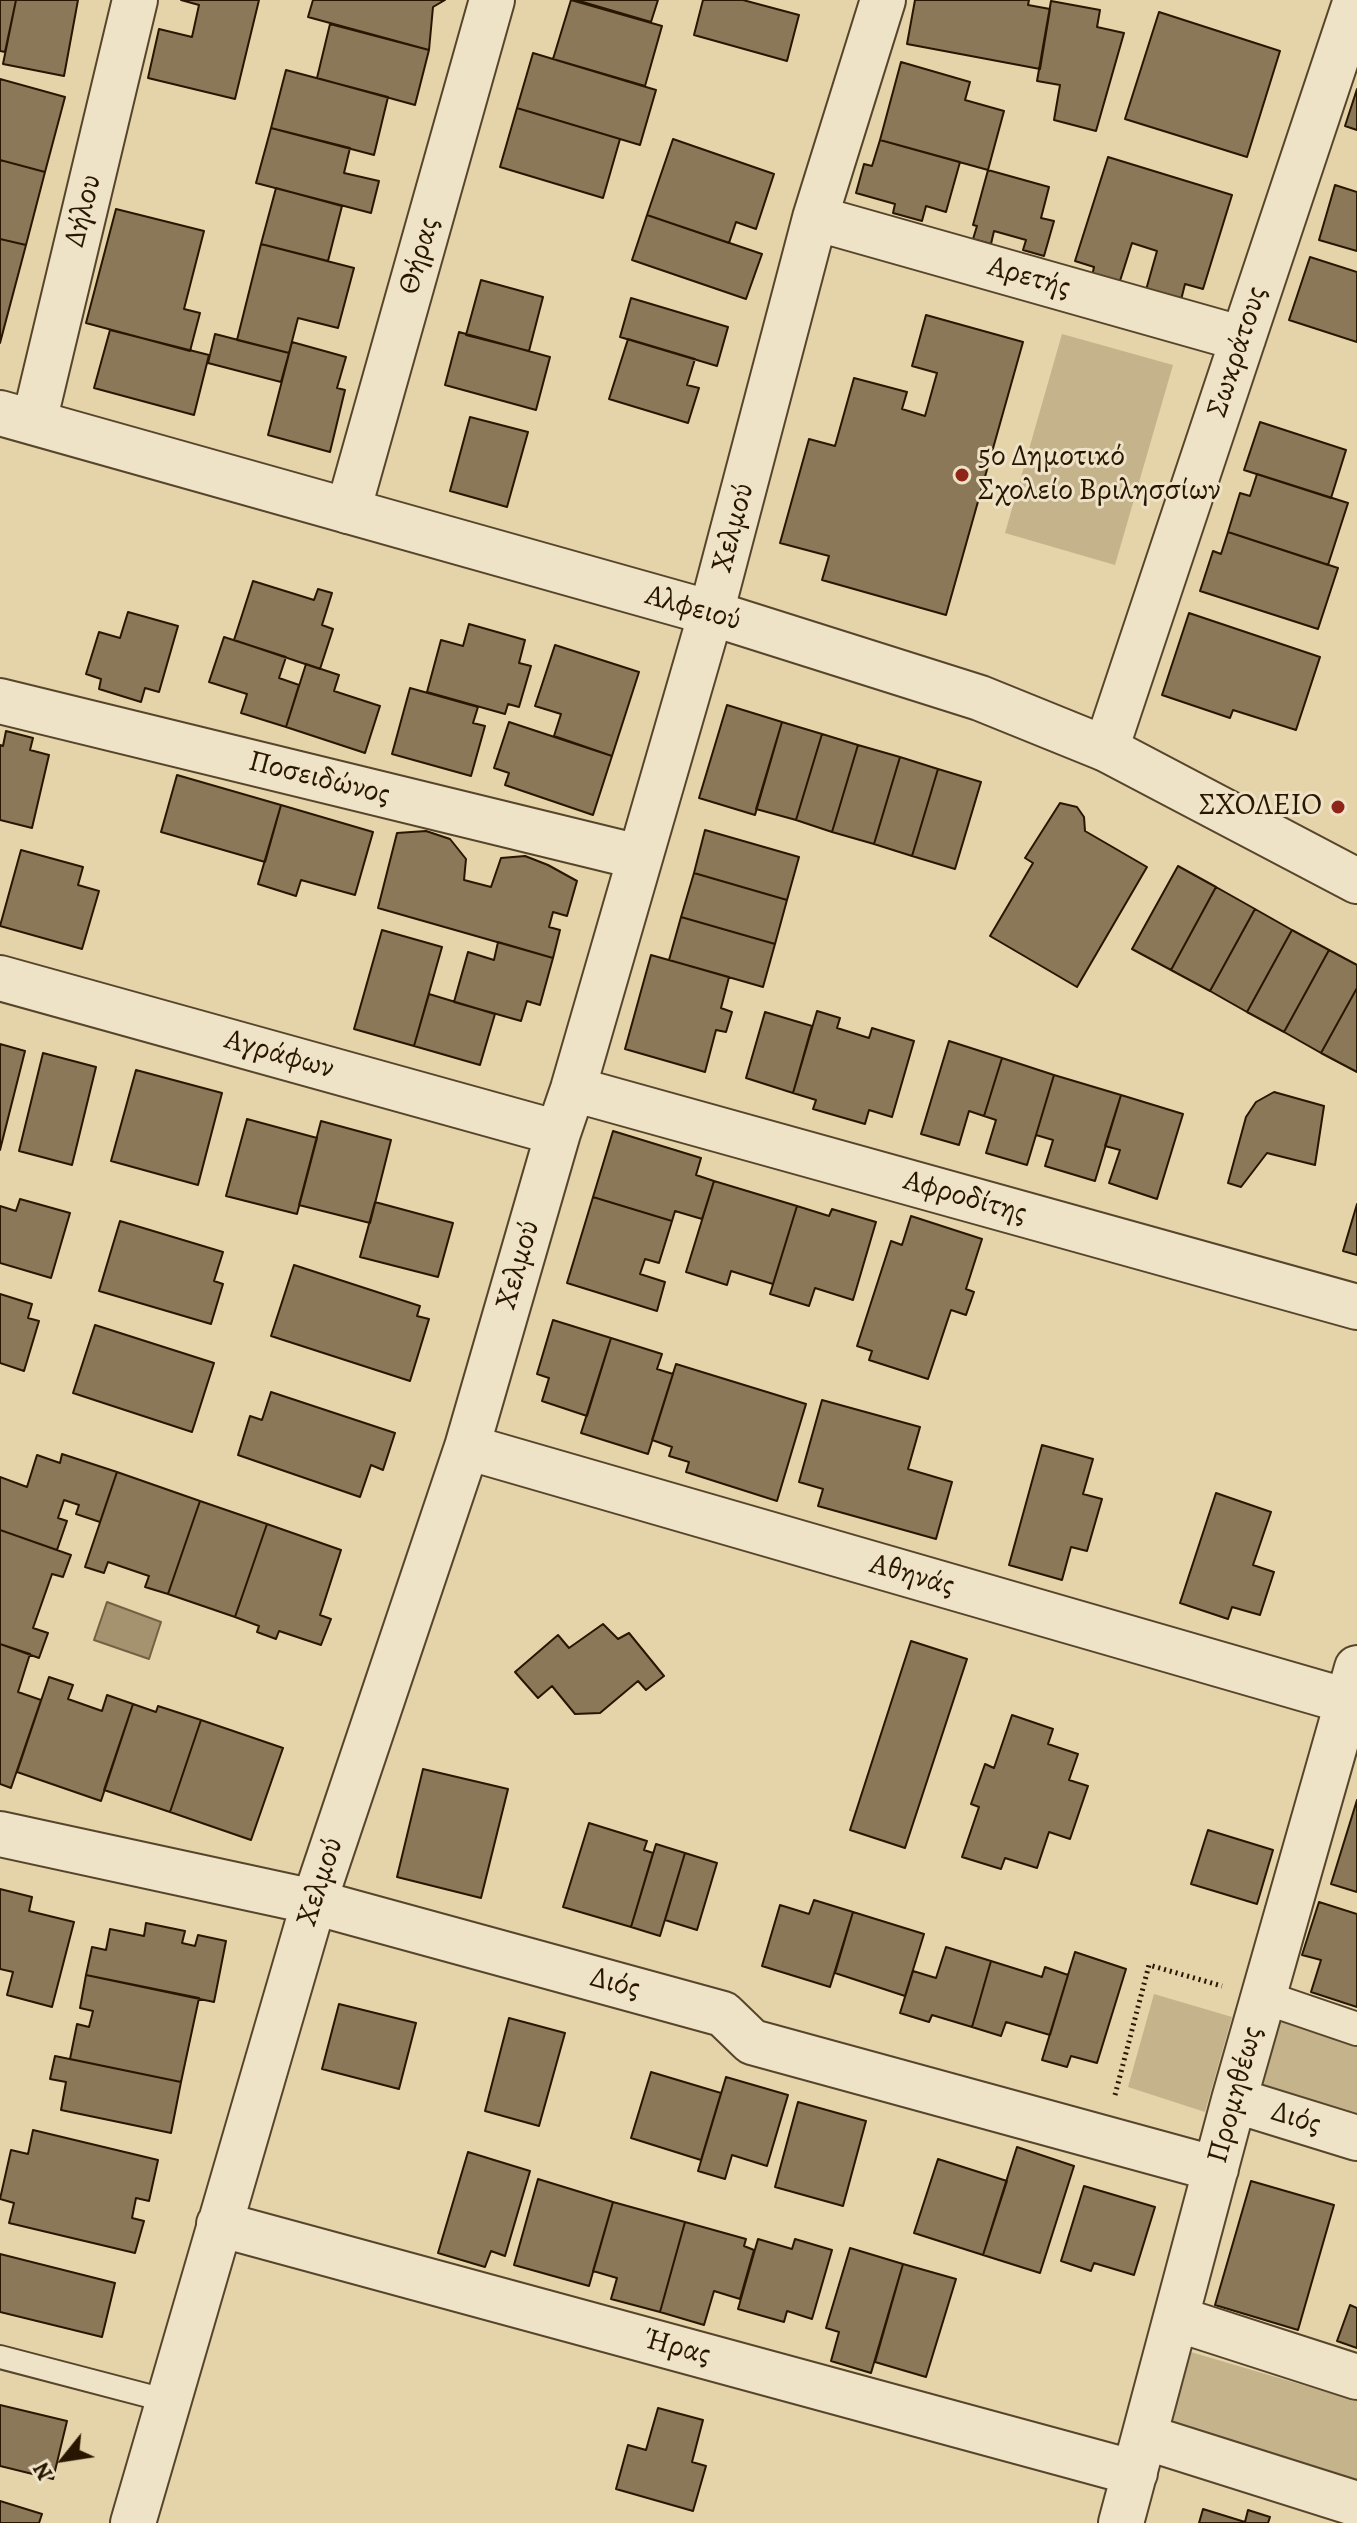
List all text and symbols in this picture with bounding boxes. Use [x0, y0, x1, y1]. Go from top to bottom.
street label: Δήλου [58, 171, 110, 251]
street label: Θήρας [392, 213, 448, 299]
street label: Αρετής [984, 249, 1074, 307]
street label: Σωκράτους [1200, 282, 1276, 422]
place label: 5ο Δημοτικό Σχολείο Βριλησσίων [978, 440, 1221, 510]
marker: 5ο Δημοτικό Σχολείο Βριλησσίων [953, 466, 971, 484]
street label: Χελμού [705, 480, 763, 576]
street label: Αλφειού [641, 578, 745, 640]
street label: Ποσειδώνος [245, 744, 393, 814]
place label: ΣΧΟΛΕΙΟ [1199, 789, 1322, 825]
marker: ΣΧΟΛΕΙΟ [1329, 798, 1347, 816]
street label: Αγράφων [220, 1022, 338, 1088]
street label: Αφροδίτης [899, 1163, 1031, 1233]
street label: Χελμού [489, 1216, 549, 1314]
street label: Αθηνάς [866, 1547, 958, 1605]
street label: Χελμού [290, 1833, 352, 1931]
street label: Διός [586, 1960, 644, 2008]
street label: Προμηθέως [1201, 2023, 1271, 2167]
street label: Διός [1267, 2094, 1325, 2144]
street label: Ήρας [640, 2322, 714, 2374]
north arrow [24, 2419, 104, 2499]
text: N [26, 2457, 60, 2485]

